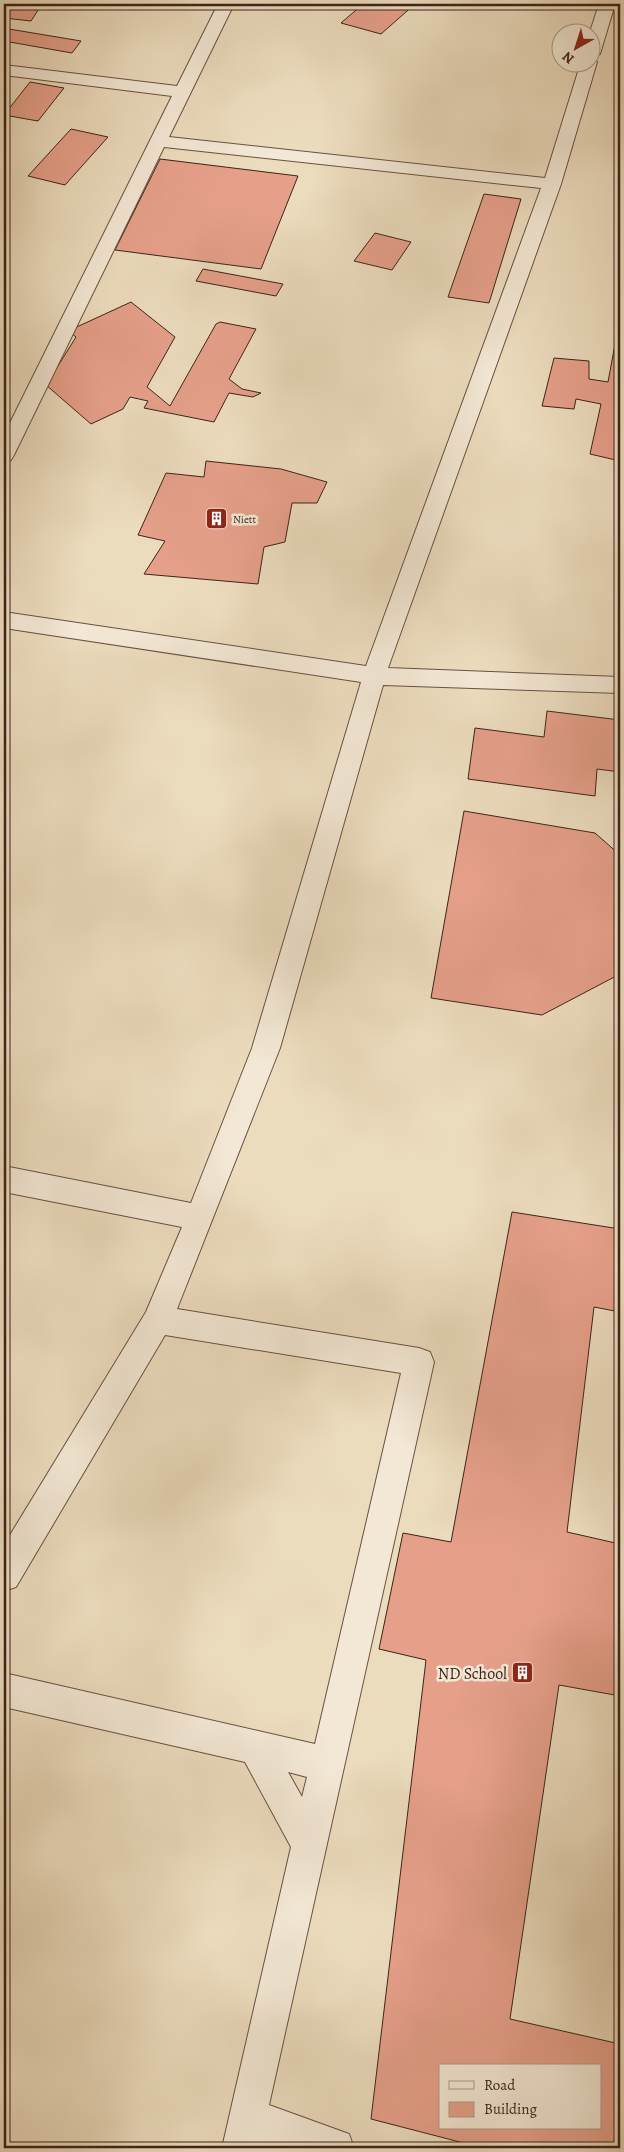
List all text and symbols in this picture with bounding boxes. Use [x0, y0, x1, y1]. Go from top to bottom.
north arrow [552, 22, 602, 72]
text: N [558, 47, 578, 68]
building icon: Niett [205, 507, 229, 531]
place label: Niett [233, 512, 256, 527]
building icon: ND School [511, 1661, 535, 1685]
place label: ND School [438, 1663, 507, 1685]
legend [439, 2064, 602, 2130]
text: Road [484, 2075, 516, 2095]
text: Building [484, 2099, 537, 2119]

